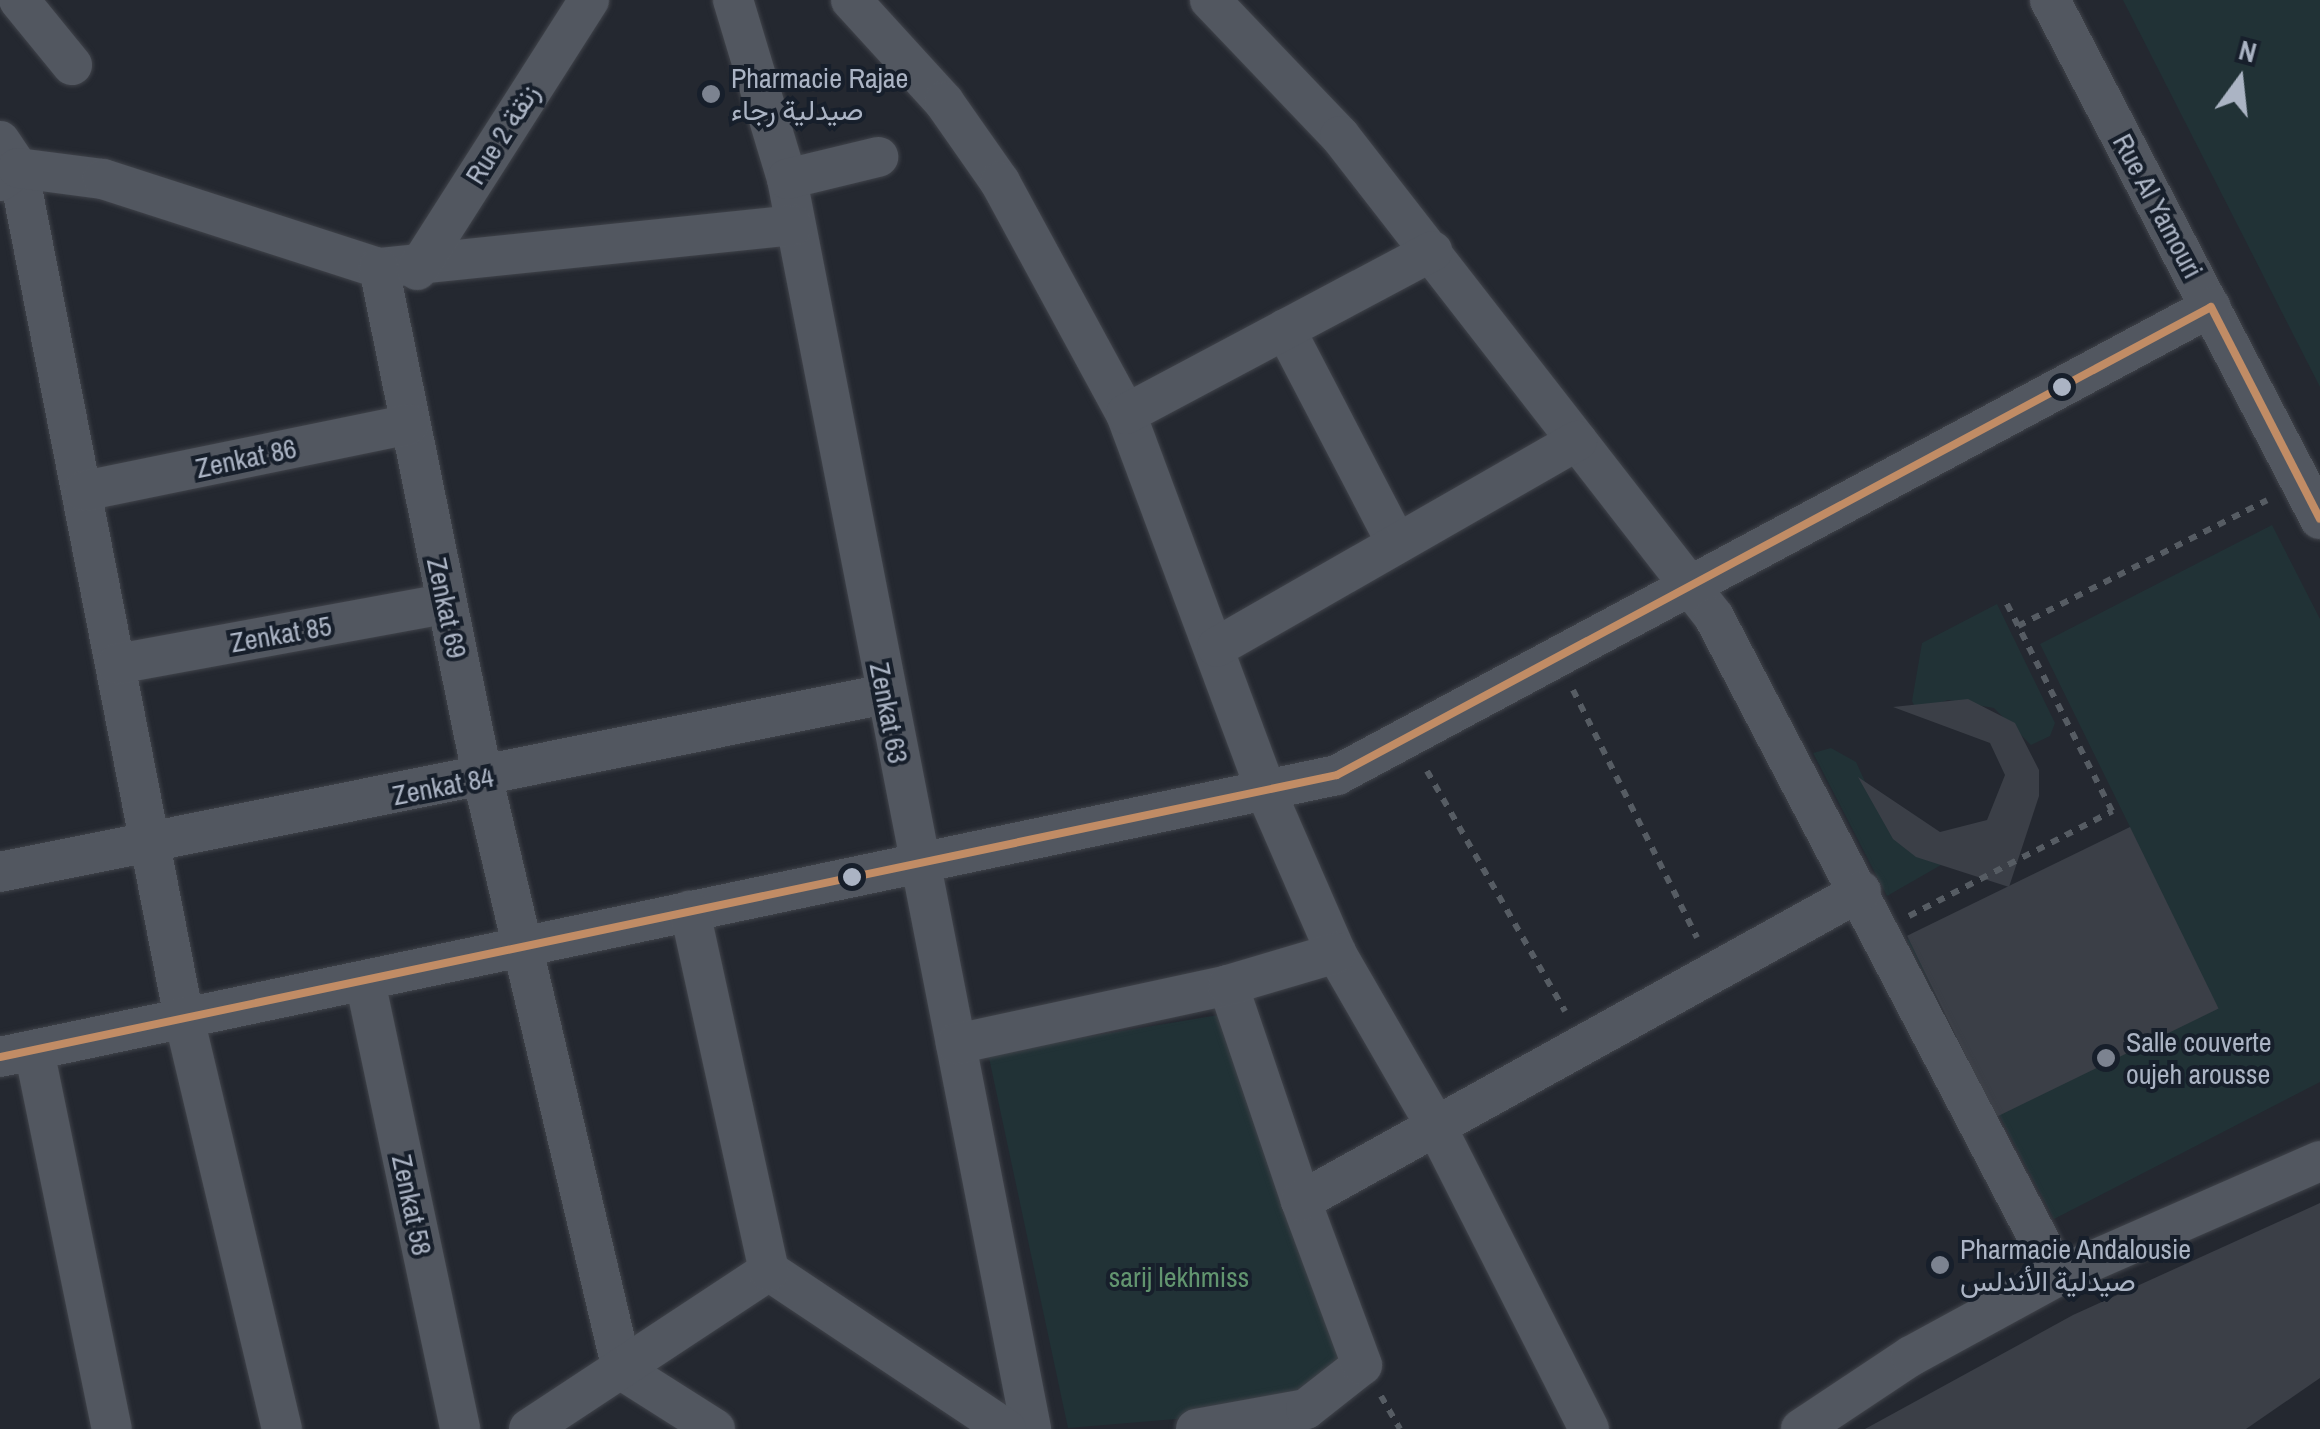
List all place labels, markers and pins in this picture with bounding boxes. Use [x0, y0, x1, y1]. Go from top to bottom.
place label: Pharmacie Rajae صيدلية رجاء [731, 61, 908, 127]
marker: Pharmacie Rajae صيدلية رجاء [700, 83, 722, 105]
unlabelled marker [2052, 377, 2072, 397]
unlabelled marker [842, 867, 862, 887]
place label: Salle couverte oujeh arousse [2126, 1025, 2271, 1091]
marker: Salle couverte oujeh arousse [2095, 1047, 2117, 1069]
place label: Pharmacie Andalousie صيدلية الأندلس [1960, 1232, 2192, 1298]
marker: Pharmacie Andalousie صيدلية الأندلس [1929, 1254, 1951, 1276]

